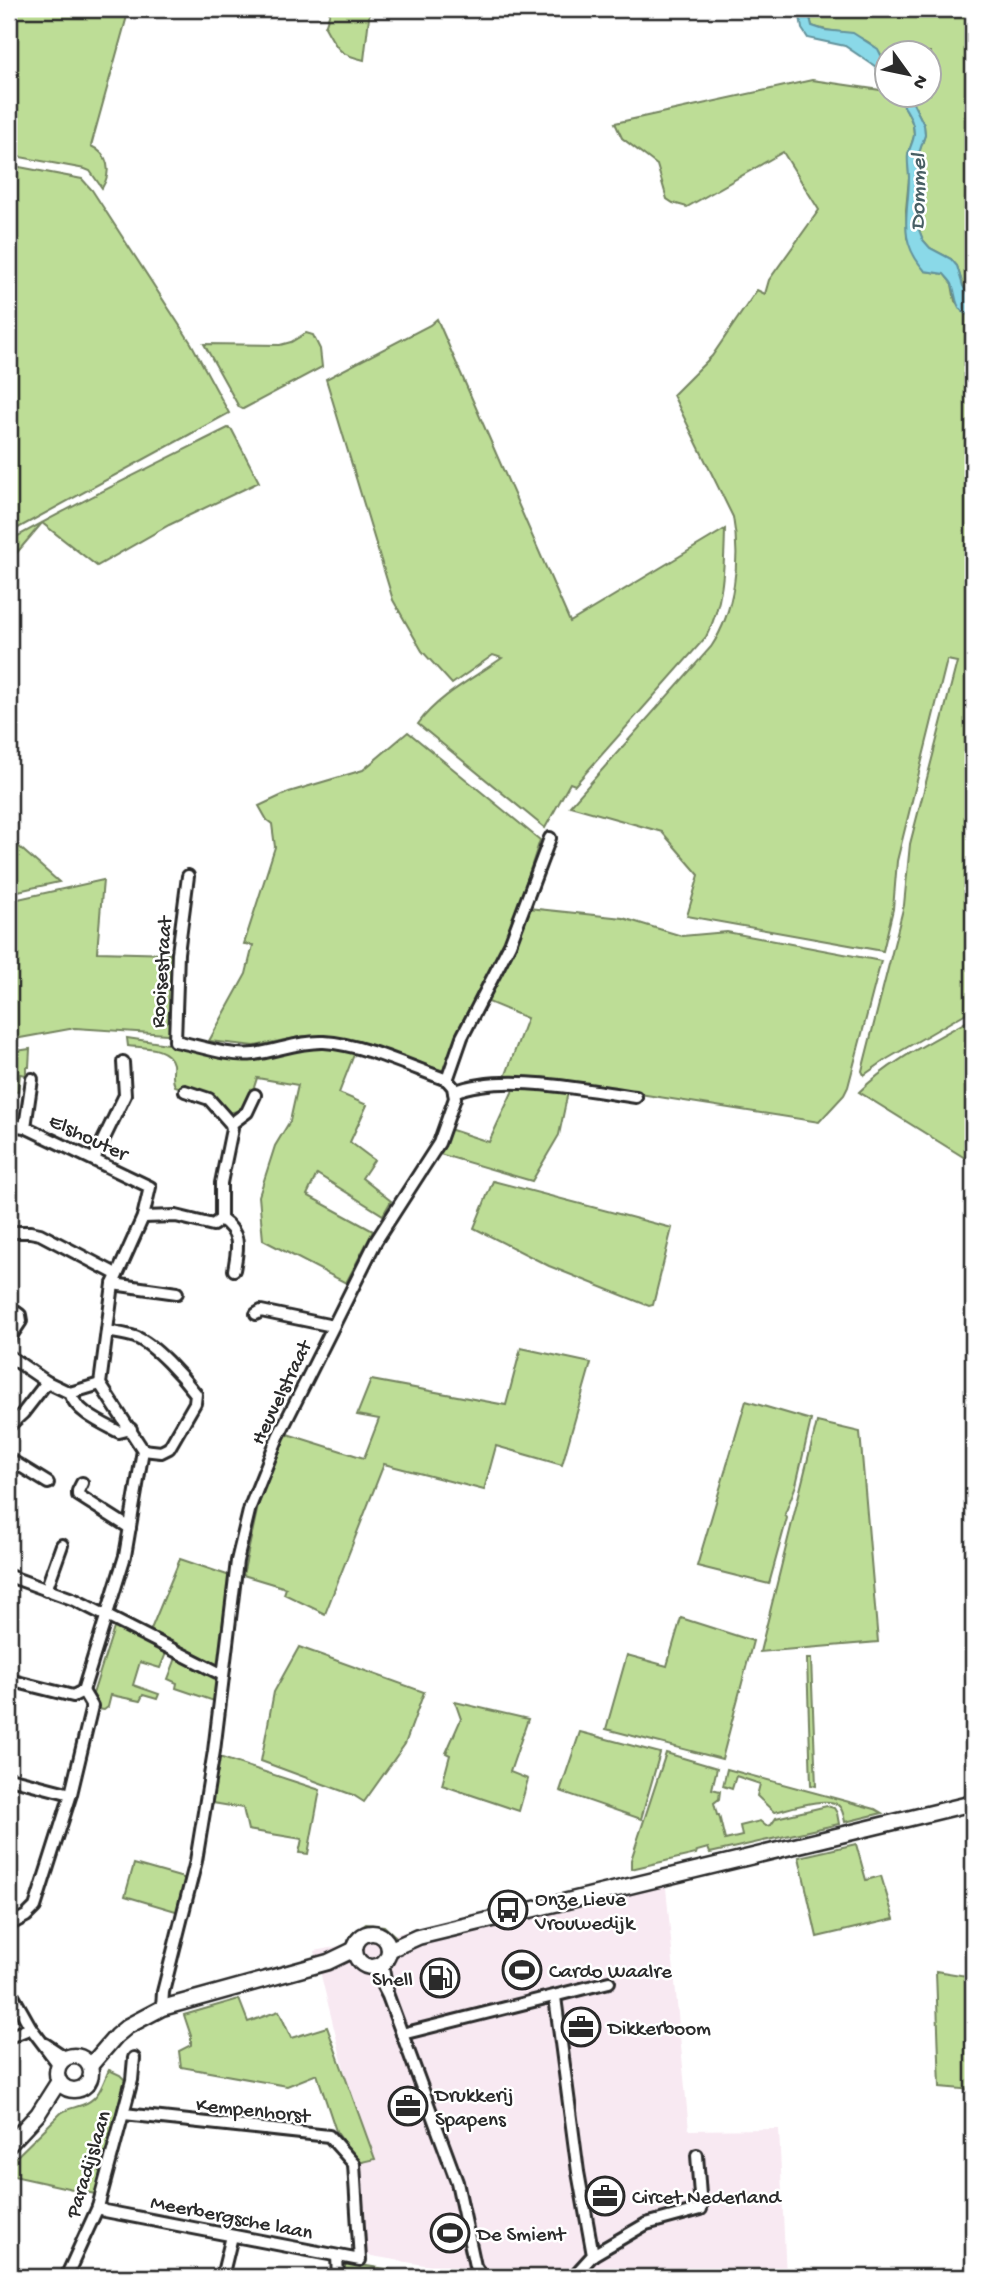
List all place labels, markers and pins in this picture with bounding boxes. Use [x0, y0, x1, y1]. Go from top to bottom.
bus stop icon: Onze Lieve Vrouwedijk [487, 1889, 529, 1931]
place label: Onze Lieve Vrouwedijk [534, 1889, 637, 1938]
sports icon: Cardo Waalre [501, 1949, 543, 1991]
fuel station icon: Shell [419, 1957, 461, 1999]
place label: Cardo Waalre [549, 1961, 673, 1986]
place label: Shell [372, 1969, 413, 1994]
office icon: Dikkerboom [560, 2006, 602, 2048]
place label: Dikkerboom [606, 2018, 711, 2043]
office icon: Drukkerij Spapens [387, 2085, 429, 2127]
place label: Drukkerij Spapens [433, 2085, 514, 2134]
office icon: Circet Nederland [584, 2175, 626, 2217]
place label: Circet Nederland [632, 2187, 782, 2212]
sports icon: De Smient [429, 2212, 471, 2254]
place label: De Smient [475, 2224, 568, 2249]

